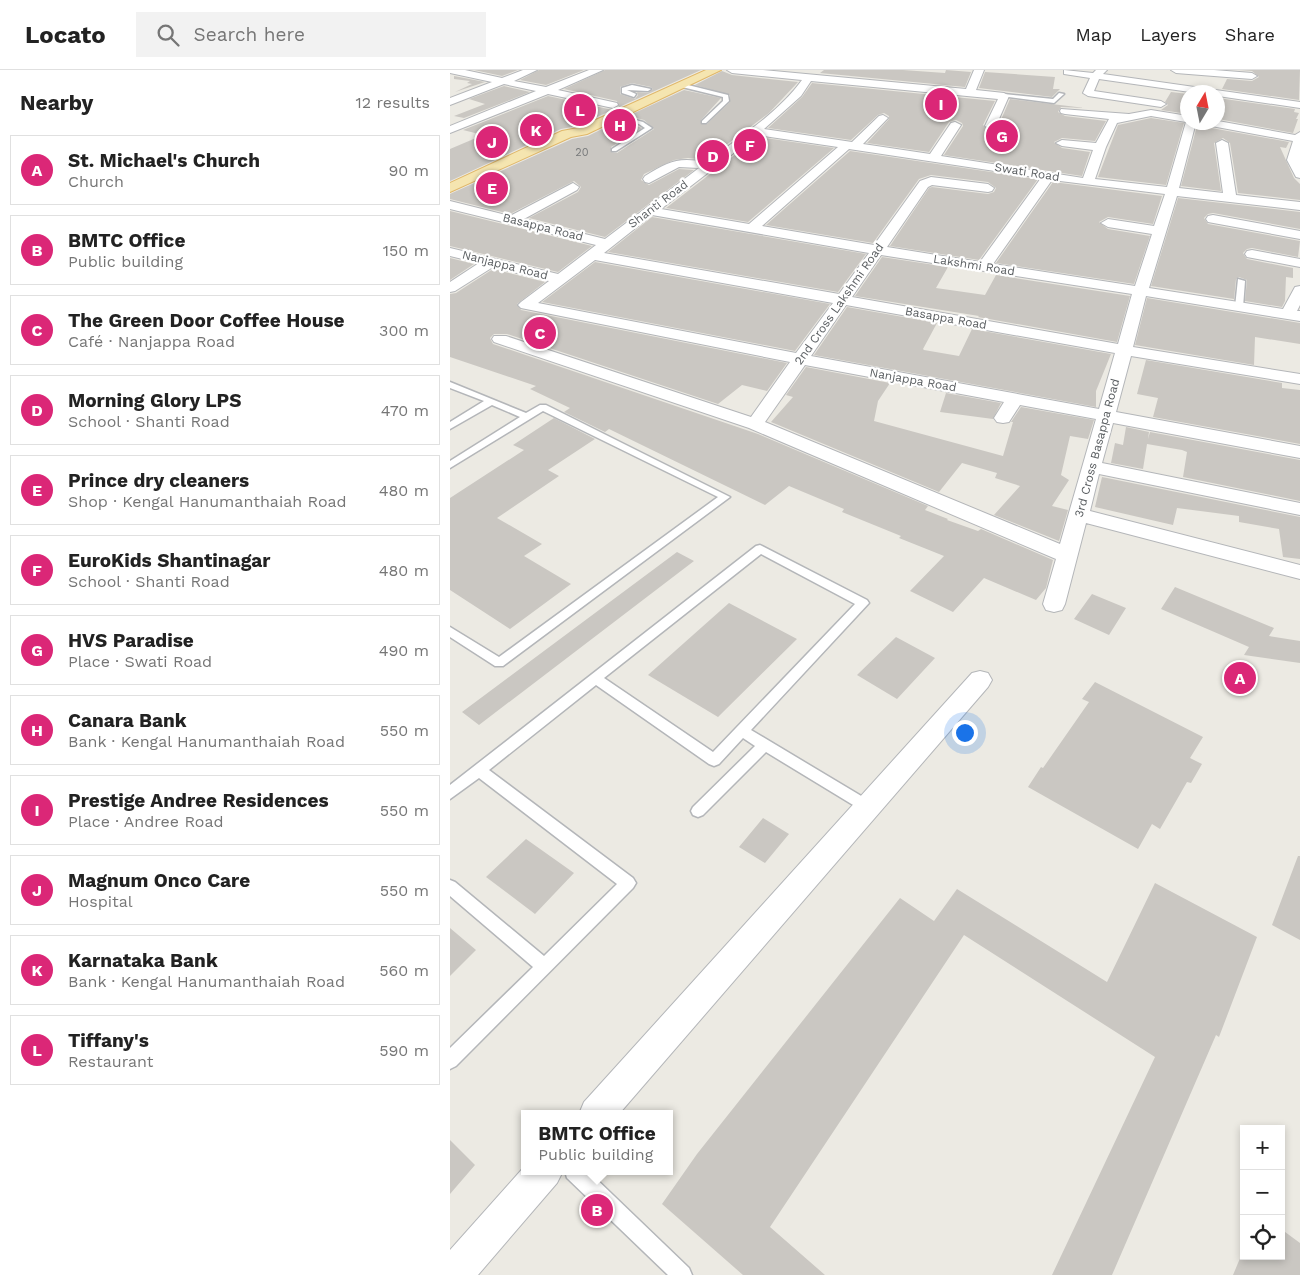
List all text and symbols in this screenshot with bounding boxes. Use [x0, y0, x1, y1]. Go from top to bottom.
search box [136, 12, 486, 57]
text: Locato [25, 21, 106, 49]
icon: search [154, 21, 182, 49]
text: Search here [194, 23, 305, 46]
text: Map [1075, 24, 1112, 45]
text: Layers [1140, 24, 1197, 45]
text: Share [1225, 24, 1275, 45]
pin: I [925, 85, 957, 123]
north arrow [1180, 85, 1225, 130]
text: Nearby [20, 90, 93, 115]
pin: L [564, 91, 596, 129]
text: 12 results [355, 93, 430, 112]
pin: H [604, 106, 636, 144]
pin: K [520, 111, 552, 149]
pin: G [986, 117, 1018, 155]
pin: J [476, 123, 508, 161]
pin: F [734, 126, 766, 164]
pin: D [697, 137, 729, 175]
house number: 20 [575, 146, 589, 159]
text: St. Michael's Church [68, 149, 260, 172]
street label: Swati Road [993, 160, 1061, 184]
text: A [32, 161, 42, 180]
text: 90 m [388, 161, 429, 180]
pin: E [476, 169, 508, 207]
text: Church [68, 172, 124, 191]
street label: Shanti Road [625, 177, 691, 231]
street label: Basappa Road [501, 210, 585, 244]
text: BMTC Office [68, 229, 185, 252]
street label: 2nd Cross Lakshmi Road [792, 240, 886, 368]
text: B [32, 241, 42, 260]
text: 150 m [383, 241, 429, 260]
street label: Nanjappa Road [461, 248, 549, 282]
text: Public building [68, 252, 183, 271]
street label: Lakshmi Road [932, 252, 1016, 278]
street label: Basappa Road [904, 304, 988, 332]
text: The Green Door Coffee House [68, 309, 345, 332]
pin: C [524, 314, 556, 352]
text: C [32, 321, 42, 340]
text: 300 m [379, 321, 429, 340]
text: Café · Nanjappa Road [68, 332, 235, 351]
street label: Nanjappa Road [869, 365, 957, 395]
street label: 3rd Cross Basappa Road [1072, 377, 1122, 519]
text: Morning Glory LPS [68, 389, 242, 412]
text: D [31, 401, 43, 420]
text: 470 m [381, 401, 429, 420]
text: School · Shanti Road [68, 412, 230, 431]
text: Prince dry cleaners [68, 469, 249, 492]
text: E [32, 481, 42, 500]
text: 480 m [379, 481, 429, 500]
text: Shop · Kengal Hanumanthaiah Road [68, 492, 347, 511]
text: EuroKids Shantinagar [68, 549, 270, 572]
text: F [32, 561, 42, 580]
text: 480 m [379, 561, 429, 580]
text: School · Shanti Road [68, 572, 230, 591]
text: HVS Paradise [68, 629, 194, 652]
text: G [31, 641, 43, 660]
text: 490 m [379, 641, 429, 660]
text: Place · Swati Road [68, 652, 212, 671]
pin: A [1224, 659, 1256, 697]
text: Canara Bank [68, 709, 187, 732]
your location [952, 720, 978, 746]
text: H [31, 721, 43, 740]
text: 550 m [380, 721, 429, 740]
text: Bank · Kengal Hanumanthaiah Road [68, 732, 345, 751]
text: Prestige Andree Residences [68, 789, 329, 812]
text: I [34, 801, 40, 820]
text: 550 m [380, 801, 429, 820]
text: Place · Andree Road [68, 812, 224, 831]
text: Magnum Onco Care [68, 869, 250, 892]
text: J [32, 881, 42, 900]
text: 550 m [380, 881, 429, 900]
text: Hospital [68, 892, 133, 911]
text: Karnataka Bank [68, 949, 218, 972]
text: K [31, 961, 43, 980]
text: 560 m [379, 961, 429, 980]
text: Bank · Kengal Hanumanthaiah Road [68, 972, 345, 991]
text: Tiffany's [68, 1029, 149, 1052]
text: L [32, 1041, 42, 1060]
text: 590 m [379, 1041, 429, 1060]
text: Restaurant [68, 1052, 154, 1071]
popup [521, 1110, 673, 1175]
text: BMTC Office [538, 1122, 656, 1145]
map controls [1240, 1125, 1285, 1260]
button: + [1240, 1125, 1285, 1170]
text: Public building [538, 1145, 653, 1164]
button: − [1240, 1170, 1285, 1215]
pin: B [581, 1191, 613, 1229]
button: locate [1240, 1215, 1285, 1260]

